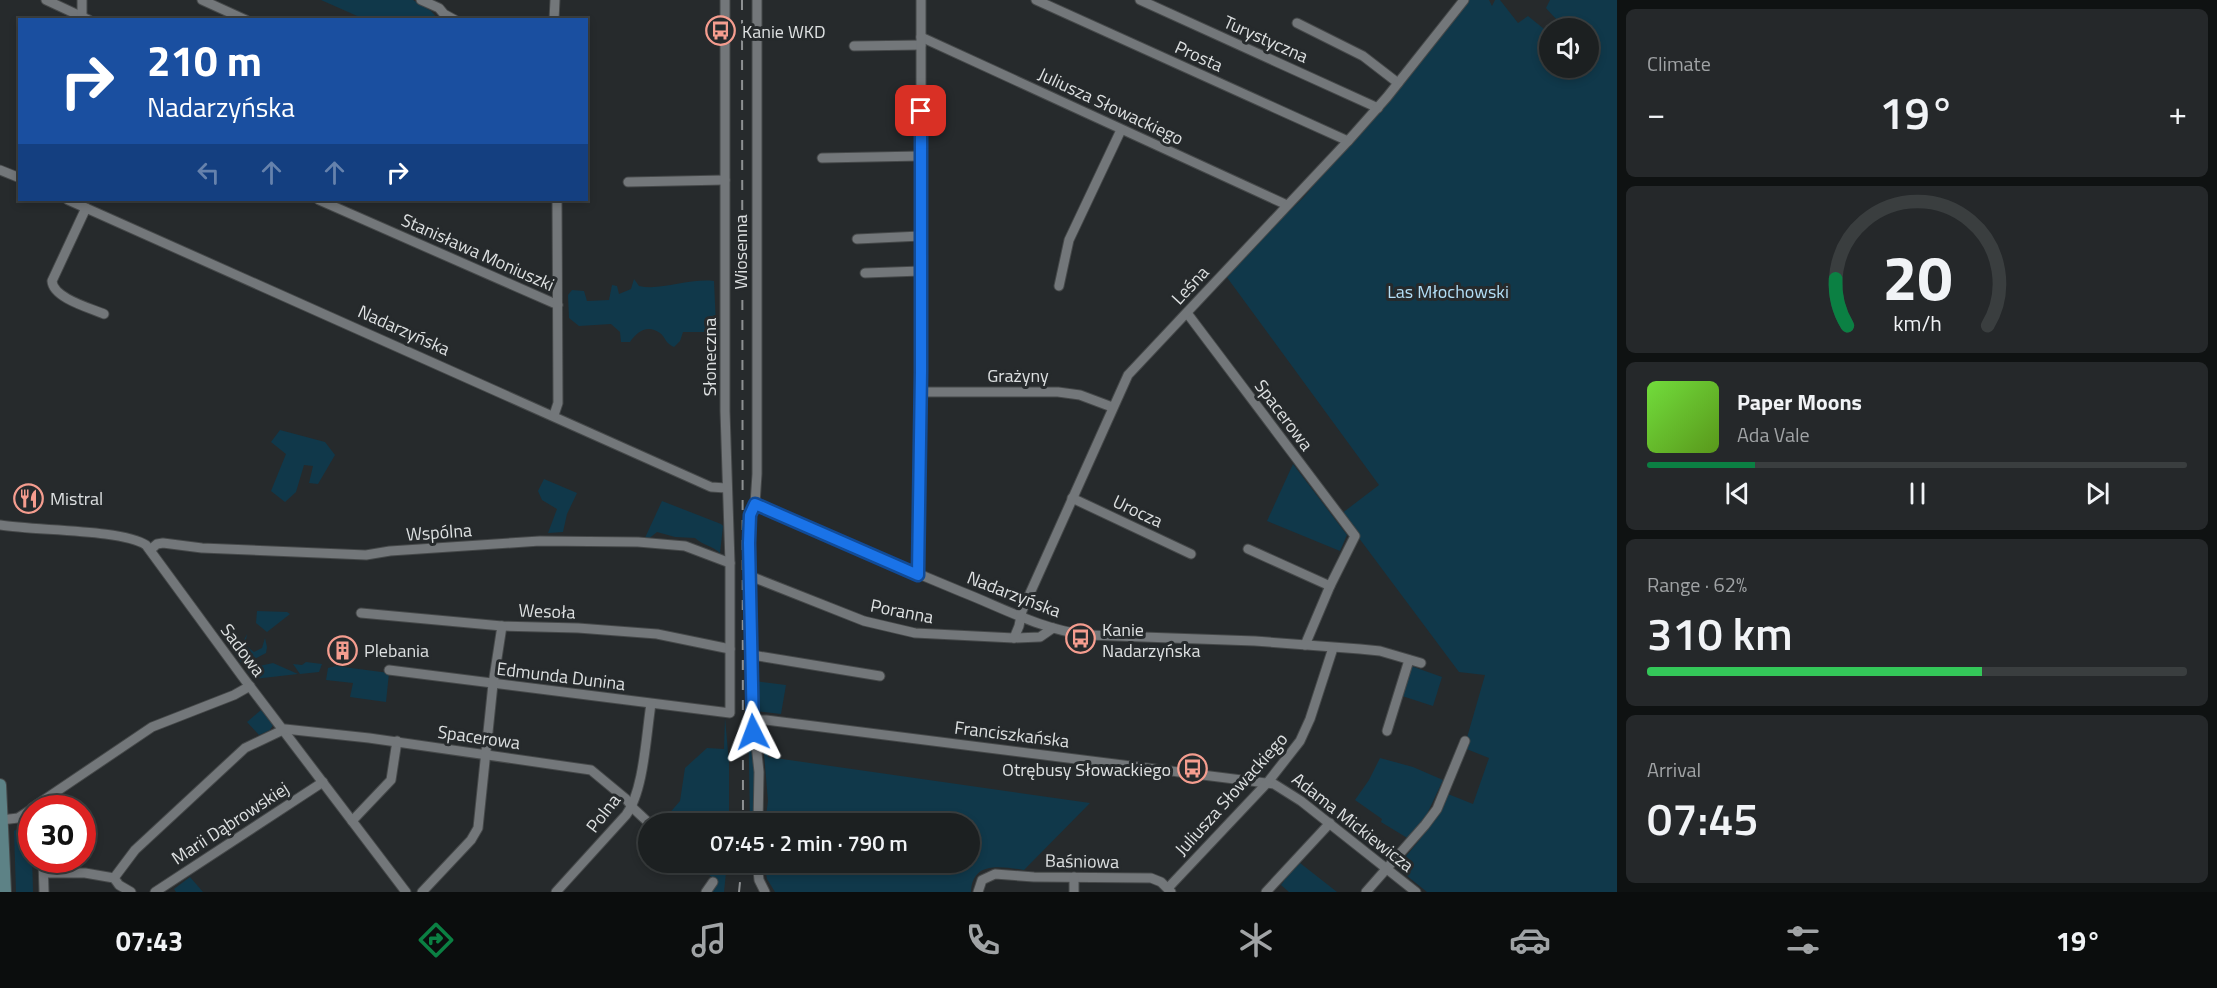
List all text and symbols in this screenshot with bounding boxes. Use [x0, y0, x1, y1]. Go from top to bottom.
street label: Turystyczna [1219, 8, 1313, 70]
bus stop icon: Kanie WKD [705, 15, 737, 47]
place label: Kanie WKD [742, 18, 826, 45]
map controls [1539, 18, 1599, 78]
button: sound [1539, 18, 1599, 78]
text: 210 m [147, 28, 262, 92]
street label: Prosta [1171, 34, 1227, 78]
icon: right [48, 42, 126, 120]
text: Climate [1647, 48, 1711, 79]
street label: Juliusza Słowackiego [1034, 60, 1188, 152]
text: 19° [1879, 78, 1955, 146]
pin [895, 85, 946, 136]
text: Nadarzyńska [147, 86, 295, 127]
text: − [1647, 88, 1665, 138]
text: + [2169, 88, 2187, 138]
icon: arrive [904, 94, 937, 127]
icon: left [192, 156, 225, 189]
icon: ahead [255, 156, 288, 189]
icon: ahead [318, 156, 351, 189]
icon: right [381, 156, 414, 189]
street label: Stanisława Moniuszki [397, 206, 559, 298]
street label: Wiosenna [727, 214, 754, 290]
text: 20 [1882, 230, 1952, 325]
street label: Leśna [1165, 259, 1215, 311]
park label: Las Młochowski [1387, 278, 1509, 305]
street label: Nadarzyńska [354, 298, 454, 362]
text: km/h [1893, 308, 1941, 340]
street label: Słoneczna [696, 318, 723, 396]
street label: Grażyny [987, 362, 1049, 389]
street label: Spacerowa [1248, 374, 1320, 456]
text: Paper Moons [1737, 385, 1862, 419]
text: Ada Vale [1737, 419, 1810, 450]
icon: previous [1721, 477, 1754, 510]
icon: pause [1901, 477, 1934, 510]
icon: next [2081, 477, 2114, 510]
restaurant icon: Mistral [13, 482, 45, 514]
place label: Mistral [50, 485, 103, 512]
street label: Urocza [1109, 488, 1167, 534]
street label: Wspólna [405, 516, 473, 548]
street label: Nadarzyńska [963, 564, 1065, 624]
text: Range · 62% [1647, 569, 1747, 600]
street label: Poranna [868, 592, 936, 630]
street label: Wesoła [518, 597, 576, 625]
text: 310 km [1647, 599, 1793, 667]
place label: Kanie Nadarzyńska [1102, 616, 1200, 664]
street label: Sadowa [214, 618, 272, 682]
bus stop icon: Kanie Nadarzyńska [1065, 623, 1097, 655]
building icon: Plebania [327, 634, 359, 666]
place label: Plebania [364, 637, 429, 664]
street label: Edmunda Dunina [495, 655, 627, 697]
position arrow [721, 700, 785, 764]
street label: Franciszkańska [953, 714, 1071, 754]
street label: Spacerowa [436, 718, 522, 756]
street label: Juliusza Słowackiego [1168, 726, 1294, 862]
bus stop icon: Otrębusy Słowackiego [1176, 753, 1208, 785]
text: Arrival [1647, 754, 1701, 785]
place label: Otrębusy Słowackiego [1002, 756, 1171, 783]
street label: Adama Mickiewicza [1286, 766, 1420, 878]
street label: Marii Dąbrowskiej [166, 775, 294, 871]
text: 07:45 [1647, 784, 1759, 852]
street label: Polna [579, 788, 627, 838]
speed limit sign: 30 [18, 795, 96, 873]
text: 07:45 · 2 min · 790 m [710, 826, 908, 860]
street label: Baśniowa [1045, 847, 1119, 875]
icon: directions [415, 919, 457, 961]
icon: music [688, 919, 730, 961]
icon: phone [962, 919, 1004, 961]
icon: climate [1235, 919, 1277, 961]
icon: car [1509, 919, 1551, 961]
icon: filters [1782, 919, 1824, 961]
text: 07:43 [116, 920, 183, 961]
text: 19° [2056, 920, 2101, 961]

